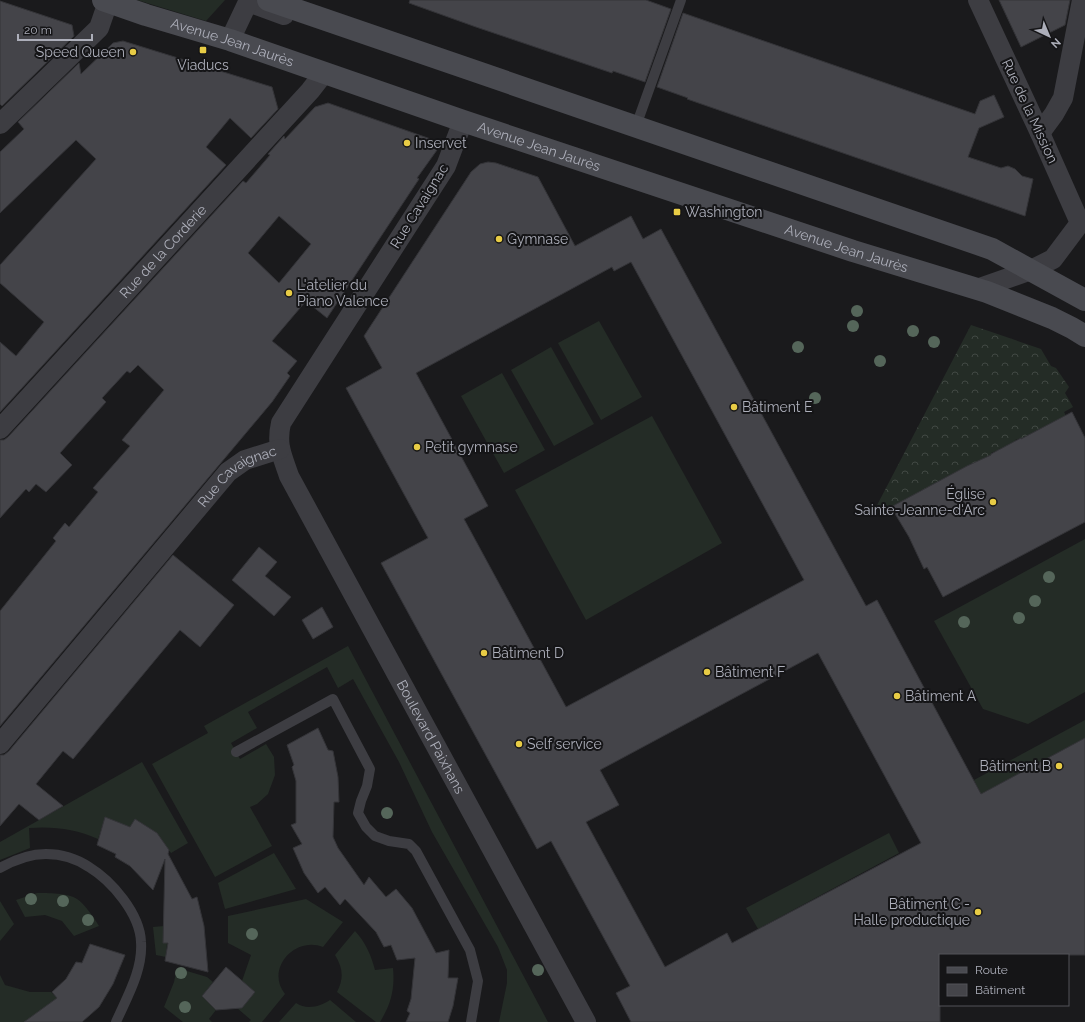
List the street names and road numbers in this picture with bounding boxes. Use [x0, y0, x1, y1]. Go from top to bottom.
street label: Avenue Jean Jaurès [169, 15, 296, 70]
street label: Rue de la Mission [999, 56, 1061, 166]
street label: Avenue Jean Jaurès [476, 118, 603, 174]
street label: Rue Cavaignac [387, 161, 451, 251]
street label: Rue de la Corderie [116, 202, 210, 301]
street label: Avenue Jean Jaurès [783, 221, 910, 275]
street label: Rue Cavaignac [194, 443, 279, 510]
street label: Boulevard Paixhans [394, 677, 468, 797]

